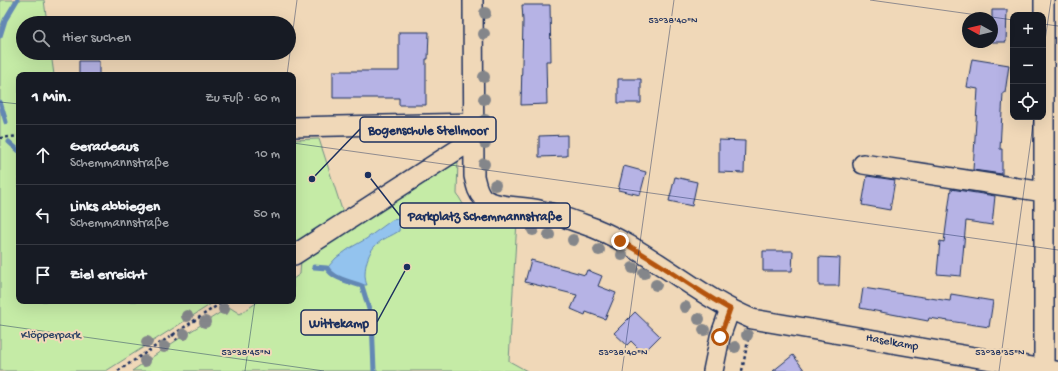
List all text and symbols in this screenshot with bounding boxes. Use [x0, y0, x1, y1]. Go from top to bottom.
north arrow [962, 12, 998, 48]
map controls [1010, 12, 1046, 120]
button: + [1010, 12, 1046, 48]
text: 53°38'40"N [648, 15, 698, 27]
search box [16, 16, 296, 60]
icon: search [30, 27, 52, 49]
text: Hier suchen [62, 29, 131, 47]
button: − [1010, 48, 1046, 84]
button: locate [1010, 84, 1046, 120]
text: 1 Min. [32, 88, 72, 108]
text: Zu Fuß · 60 m [205, 91, 280, 106]
callout: Bogenschule Stellmoor [360, 117, 496, 142]
text: Bogenschule Stellmoor [367, 124, 489, 139]
text: Geradeaus [70, 138, 138, 156]
icon: ahead [32, 144, 54, 166]
text: 10 m [255, 147, 280, 162]
text: Schemmannstraße [70, 156, 169, 171]
text: Links abbiegen [70, 198, 160, 216]
callout: Parkplatz Schemmannstraße [400, 203, 570, 228]
icon: left [32, 204, 54, 226]
text: 50 m [253, 207, 280, 222]
text: Parkplatz Schemmannstraße [407, 210, 563, 226]
text: Schemmannstraße [70, 216, 169, 231]
route end [611, 232, 629, 250]
icon: arrive [32, 264, 54, 286]
text: Ziel erreicht [70, 266, 146, 284]
callout: Wittekamp [301, 310, 377, 335]
text: Wittekamp [308, 317, 370, 333]
route start [711, 328, 729, 346]
park label: Klöpperpark [21, 329, 83, 343]
street label: Haselkamp [865, 331, 920, 355]
text: 53°38'45"N [222, 347, 271, 359]
text: 53°38'40"N [598, 347, 648, 359]
text: 53°38'35"N [975, 347, 1025, 359]

